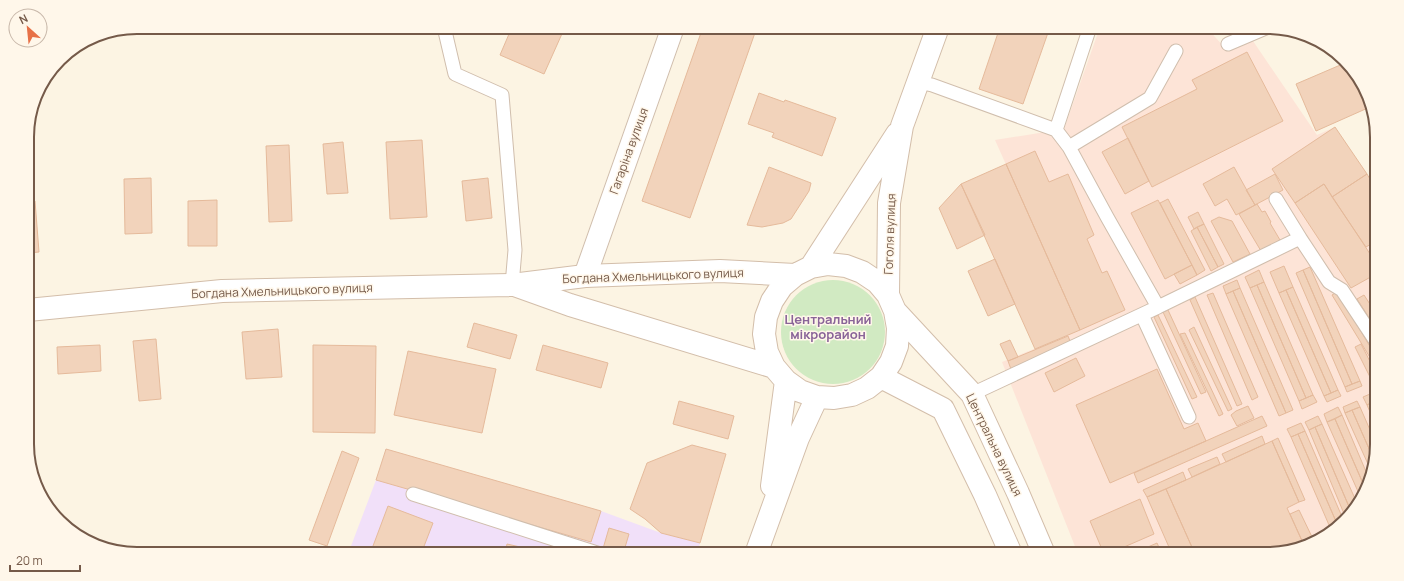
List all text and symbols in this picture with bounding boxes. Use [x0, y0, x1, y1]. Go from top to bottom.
north arrow [8, 8, 48, 48]
text: N [16, 10, 30, 27]
street label: Гагаріна вулиця [605, 105, 652, 196]
street label: Гоголя вулиця [880, 193, 899, 275]
street label: Богдана Хмельницького вулиця [562, 264, 744, 287]
street label: Богдана Хмельницького вулиця [191, 279, 373, 302]
district label: Центральний мікрорайон [784, 310, 872, 343]
street label: Центральна вулиця [962, 391, 1027, 499]
scale bar [10, 547, 80, 573]
text: 20 m [16, 552, 43, 569]

